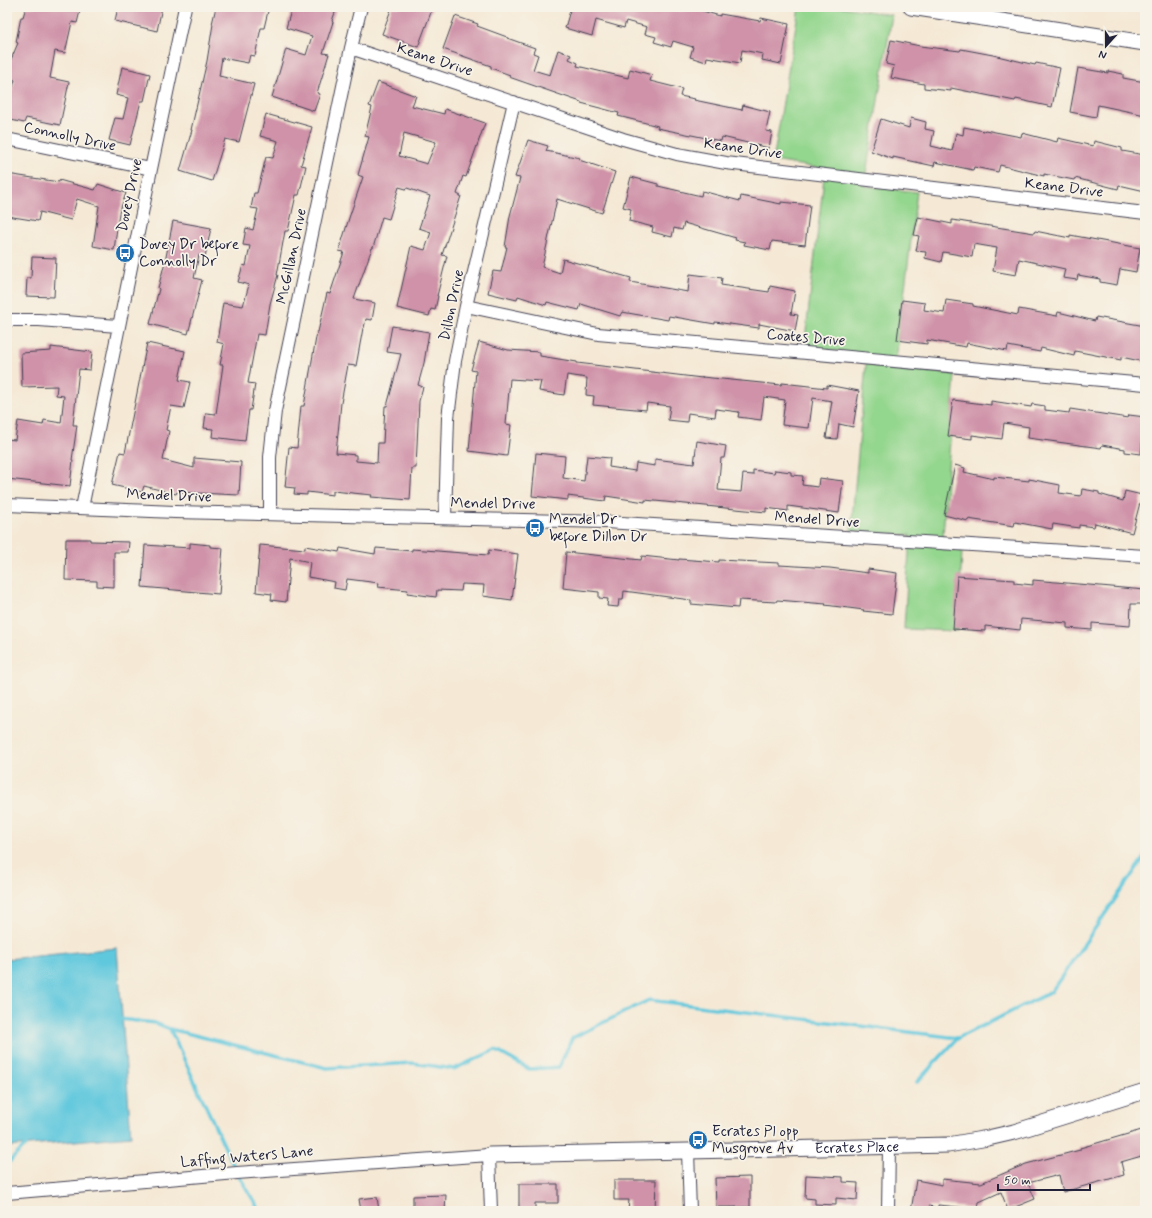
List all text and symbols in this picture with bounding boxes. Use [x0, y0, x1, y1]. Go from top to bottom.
north arrow [1086, 26, 1126, 66]
street label: Keane Drive [394, 38, 476, 82]
text: N [1097, 47, 1109, 62]
street label: Connolly Drive [22, 117, 118, 157]
street label: Keane Drive [702, 134, 784, 164]
street label: Dovey Drive [112, 157, 148, 234]
street label: Keane Drive [1023, 173, 1105, 203]
street label: McGillan Drive [272, 206, 312, 306]
place label: Dovey Dr before Connolly Dr [139, 235, 239, 272]
bus stop icon: Dovey Dr before Connolly Dr [114, 242, 136, 264]
street label: Dillon Drive [435, 268, 469, 343]
street label: Coates Drive [766, 325, 846, 351]
street label: Mendel Drive [126, 485, 212, 507]
street label: Mendel Drive [450, 493, 536, 515]
street label: Mendel Drive [774, 507, 860, 533]
place label: Mendel Dr before Dillon Dr [549, 510, 647, 549]
bus stop icon: Mendel Dr before Dillon Dr [524, 517, 546, 539]
place label: Ecrates Pl opp Musgrove Av [712, 1122, 799, 1160]
bus stop icon: Ecrates Pl opp Musgrove Av [687, 1129, 709, 1151]
street label: Ecrates Place [814, 1137, 900, 1159]
street label: Laffing Waters Lane [180, 1141, 315, 1174]
scale bar [998, 1166, 1090, 1192]
text: 50 m [1004, 1173, 1031, 1189]

